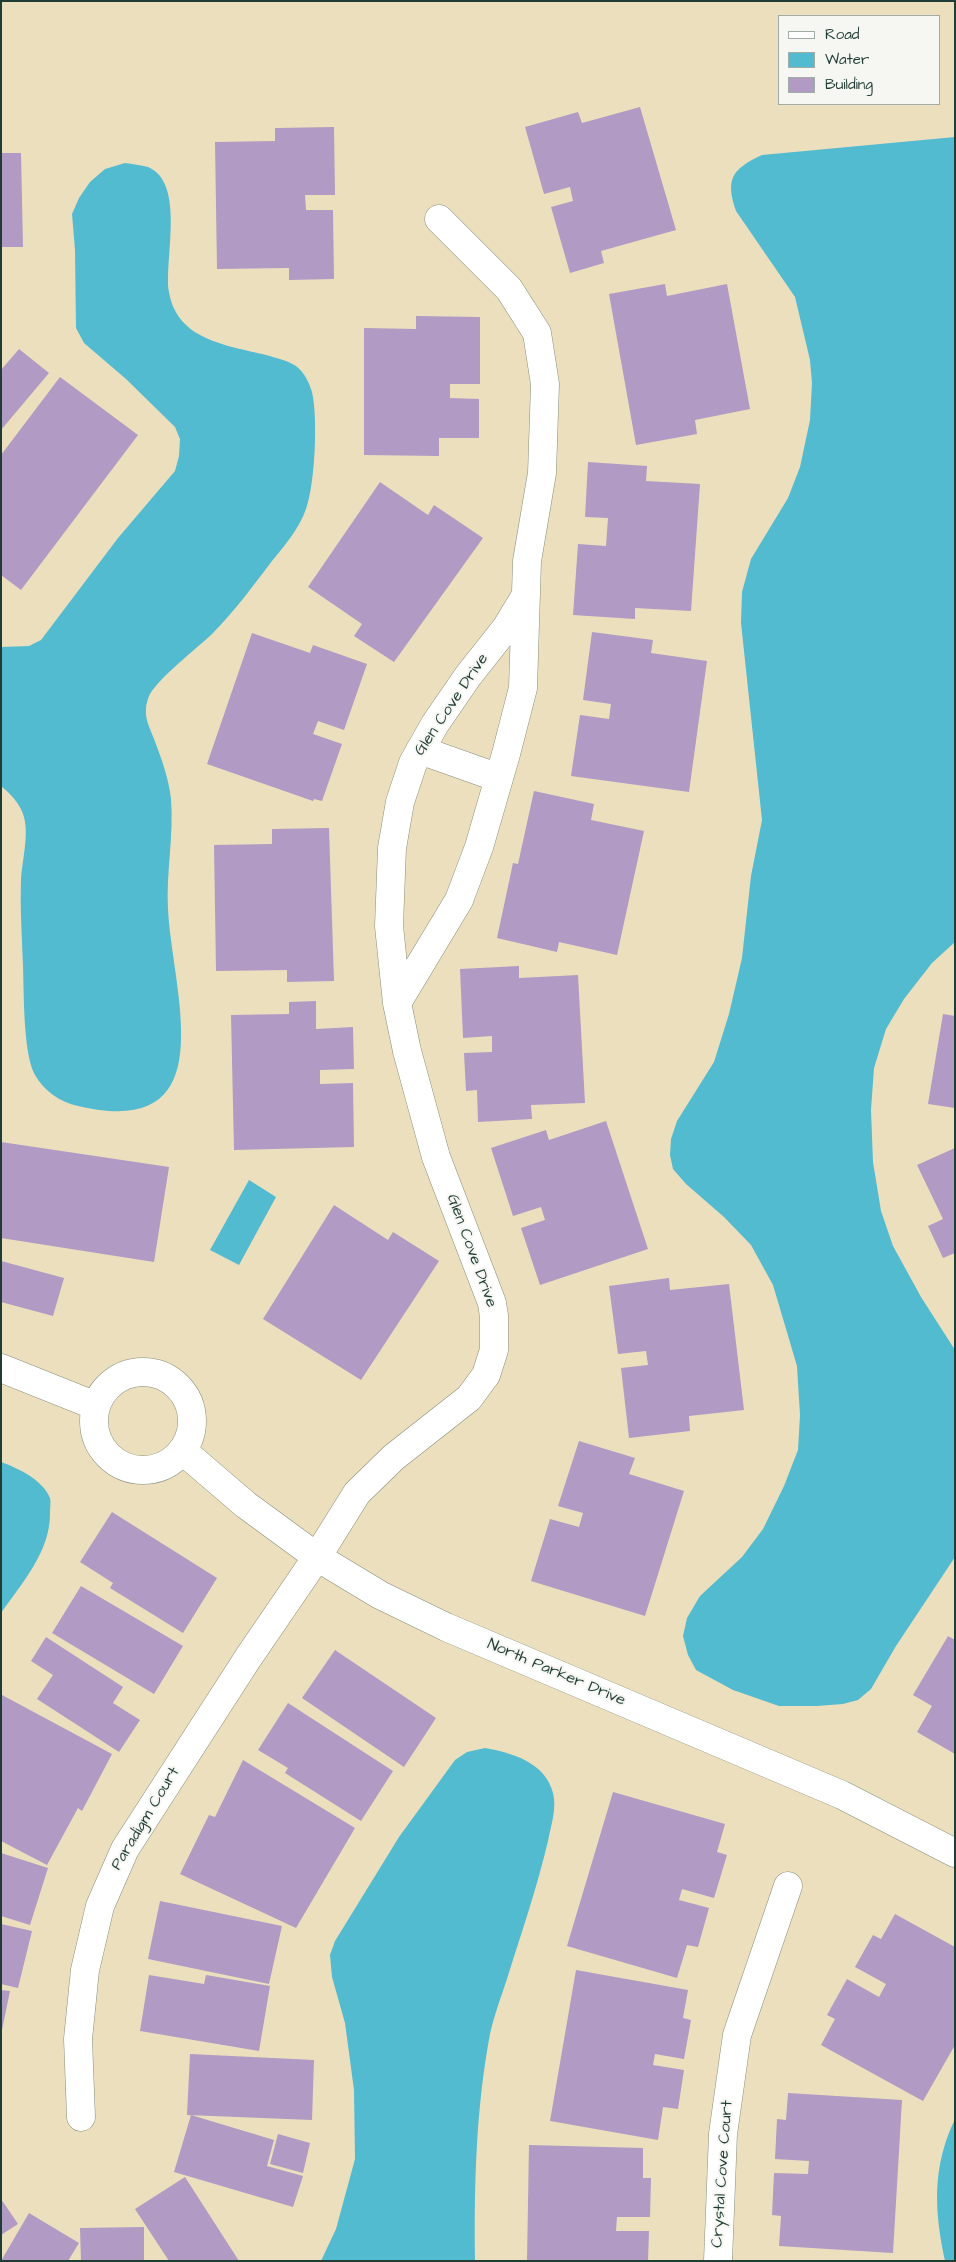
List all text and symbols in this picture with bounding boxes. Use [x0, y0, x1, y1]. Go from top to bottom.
legend [778, 15, 941, 105]
text: Road [825, 24, 859, 45]
text: Water [825, 49, 869, 70]
text: Building [825, 74, 873, 95]
street label: Glen Cove Drive [411, 650, 493, 760]
street label: Glen Cove Drive [442, 1192, 500, 1310]
street label: North Parker Drive [484, 1635, 628, 1711]
street label: Paradigm Court [108, 1764, 184, 1874]
street label: Crystal Cove Court [708, 2100, 738, 2248]

